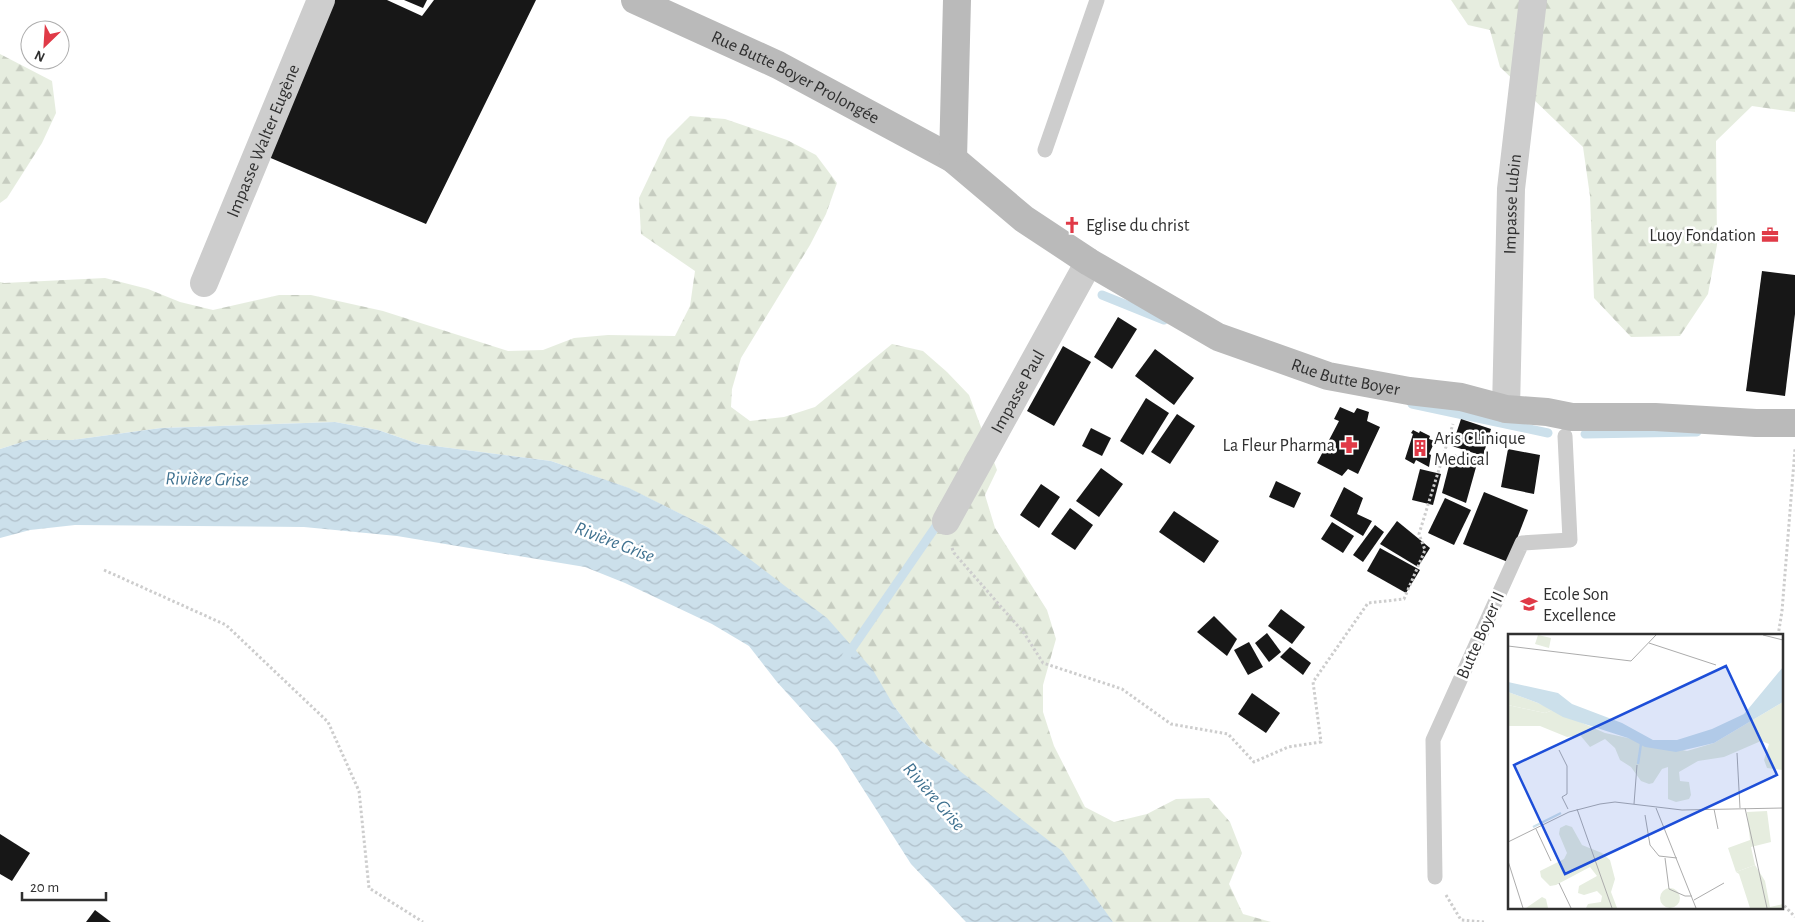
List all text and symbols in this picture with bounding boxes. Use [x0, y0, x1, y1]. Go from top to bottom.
north arrow [20, 20, 70, 70]
street label: Rue Butte Boyer Prolongée [708, 28, 882, 128]
text: N [33, 47, 47, 64]
street label: Impasse Walter Eugène [224, 62, 303, 220]
street label: Impasse Lubin [1502, 153, 1525, 255]
church icon: Eglise du christ [1062, 215, 1082, 235]
place label: Eglise du christ [1086, 217, 1190, 235]
office icon: Luoy Fondation [1760, 225, 1780, 245]
place label: Luoy Fondation [1649, 227, 1756, 245]
street label: Impasse Paul [988, 347, 1049, 437]
street label: Rue Butte Boyer [1289, 356, 1401, 399]
place label: Aris CLinique Medical [1434, 430, 1526, 469]
pharmacy icon: La Fleur Pharma [1339, 435, 1359, 455]
place label: La Fleur Pharma [1223, 437, 1335, 455]
building icon: Aris CLinique Medical [1410, 438, 1430, 458]
water label: Rivière Grise [165, 469, 249, 490]
water label: Rivière Grise [572, 519, 657, 566]
place label: Ecole Son Excellence [1543, 586, 1616, 625]
street label: Butte Boyer II [1454, 589, 1508, 682]
school or university icon: Ecole Son Excellence [1519, 594, 1539, 614]
inset map [1508, 634, 1782, 910]
water label: Rivière Grise [899, 759, 968, 835]
scale bar [22, 870, 106, 902]
text: 20 m [30, 880, 59, 895]

